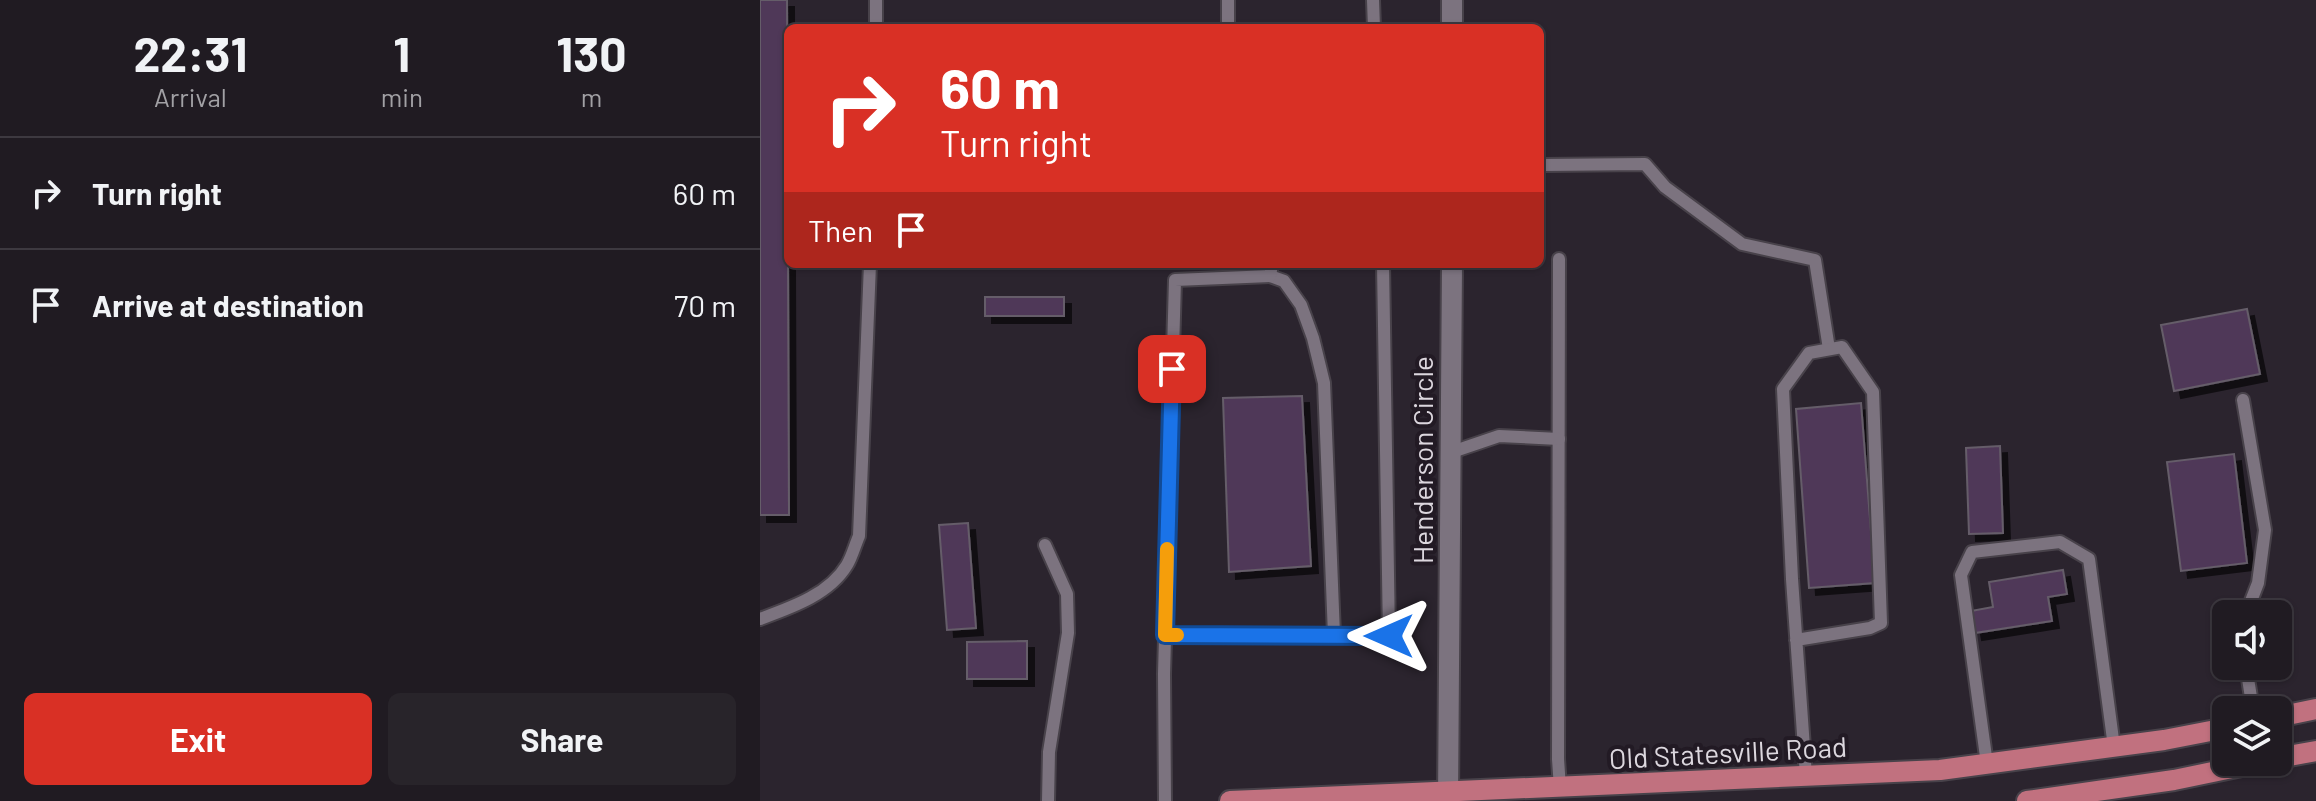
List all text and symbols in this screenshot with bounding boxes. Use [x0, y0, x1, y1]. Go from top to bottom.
text: 22:31 [133, 24, 247, 82]
text: 1 [393, 24, 410, 82]
text: 130 [556, 24, 627, 82]
text: 60 m [940, 53, 1060, 120]
icon: right [808, 56, 912, 160]
text: Arrival [154, 81, 227, 112]
text: min [381, 81, 423, 112]
text: m [581, 81, 602, 112]
text: Turn right [940, 121, 1092, 164]
icon: right [24, 171, 68, 215]
text: Turn right [92, 175, 222, 211]
text: 60 m [673, 175, 736, 211]
icon: arrive [889, 208, 933, 252]
text: Then [808, 212, 873, 248]
icon: arrive [24, 283, 68, 327]
text: Arrive at destination [92, 287, 364, 323]
text: 70 m [674, 287, 736, 323]
pin [1138, 335, 1206, 403]
icon: arrive [1150, 347, 1194, 391]
street label: Henderson Circle [1405, 356, 1439, 564]
position arrow [1347, 594, 1431, 678]
map controls [2212, 600, 2292, 776]
button: sound [2212, 600, 2292, 680]
button: Exit [24, 693, 372, 785]
button: Share [388, 693, 736, 785]
button: layers [2212, 696, 2292, 776]
street label: Old Statesville Road [1608, 729, 1848, 775]

